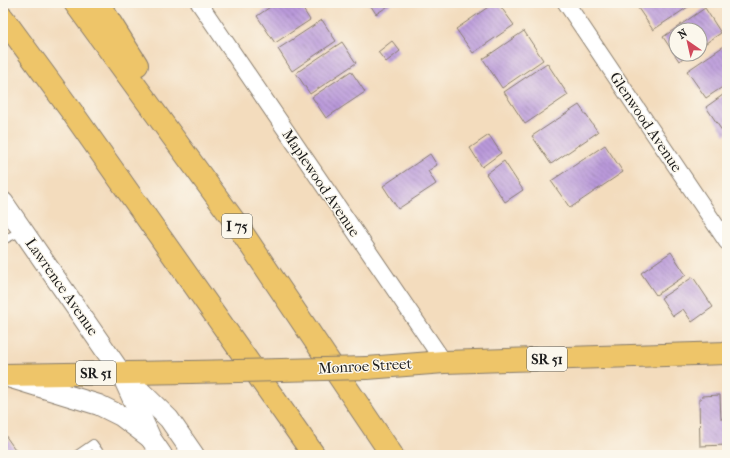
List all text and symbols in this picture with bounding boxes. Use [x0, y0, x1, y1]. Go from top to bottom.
north arrow [668, 22, 708, 62]
text: N [676, 26, 690, 42]
street label: Glenwood Avenue [606, 69, 686, 176]
street label: Maplewood Avenue [278, 126, 364, 241]
road number: I 75 [222, 214, 252, 238]
street label: Lawrence Avenue [22, 235, 103, 340]
road number: SR 51 [527, 347, 567, 371]
street label: Monroe Street [318, 355, 413, 377]
road number: SR 51 [76, 361, 116, 385]

